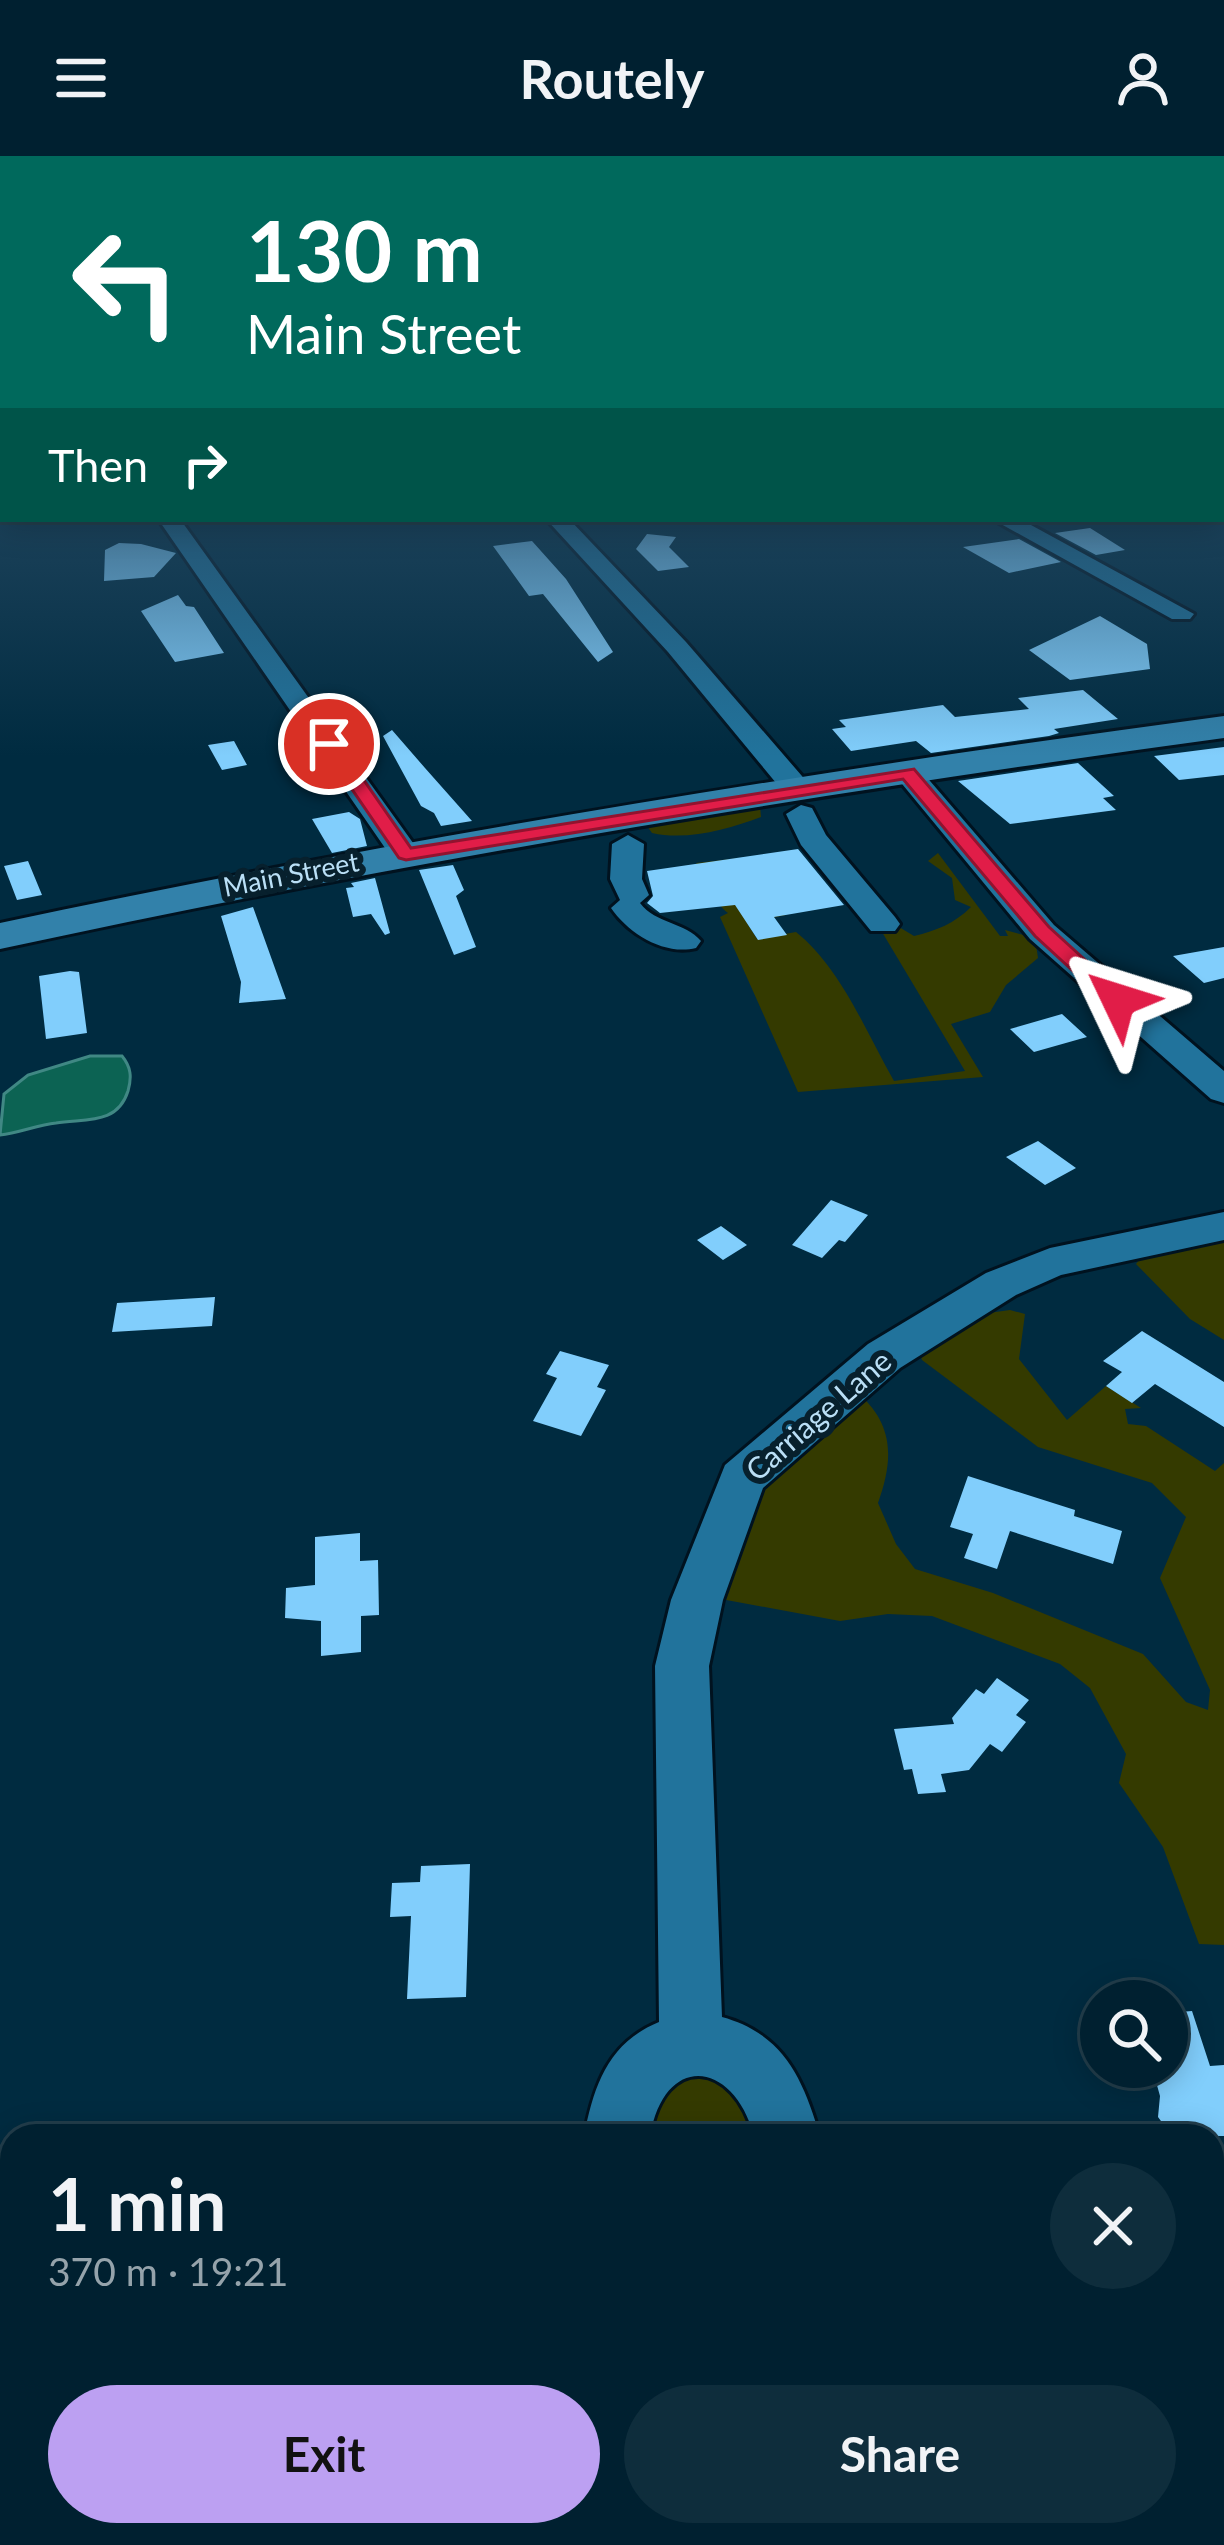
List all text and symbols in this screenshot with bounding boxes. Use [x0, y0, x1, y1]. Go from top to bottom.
icon: menu [48, 45, 114, 111]
icon: person [1110, 45, 1176, 111]
text: Routely [519, 46, 705, 111]
text: 130 m [246, 199, 483, 300]
icon: left [48, 204, 204, 360]
text: Main Street [246, 301, 521, 366]
icon: right [172, 432, 238, 498]
text: Then [48, 438, 148, 492]
pin [278, 693, 380, 795]
icon: arrive [296, 711, 362, 777]
street label: Main Street [220, 844, 362, 903]
position arrow [1055, 937, 1181, 1063]
street label: Carriage Lane [738, 1342, 898, 1487]
map controls [1080, 1980, 1188, 2088]
button: search [1080, 1980, 1188, 2088]
text: 1 min [48, 2160, 226, 2246]
button: close [1050, 2163, 1176, 2289]
text: 370 m · 19:21 [48, 2248, 288, 2294]
button: Exit [48, 2385, 600, 2523]
button: Share [624, 2385, 1176, 2523]

